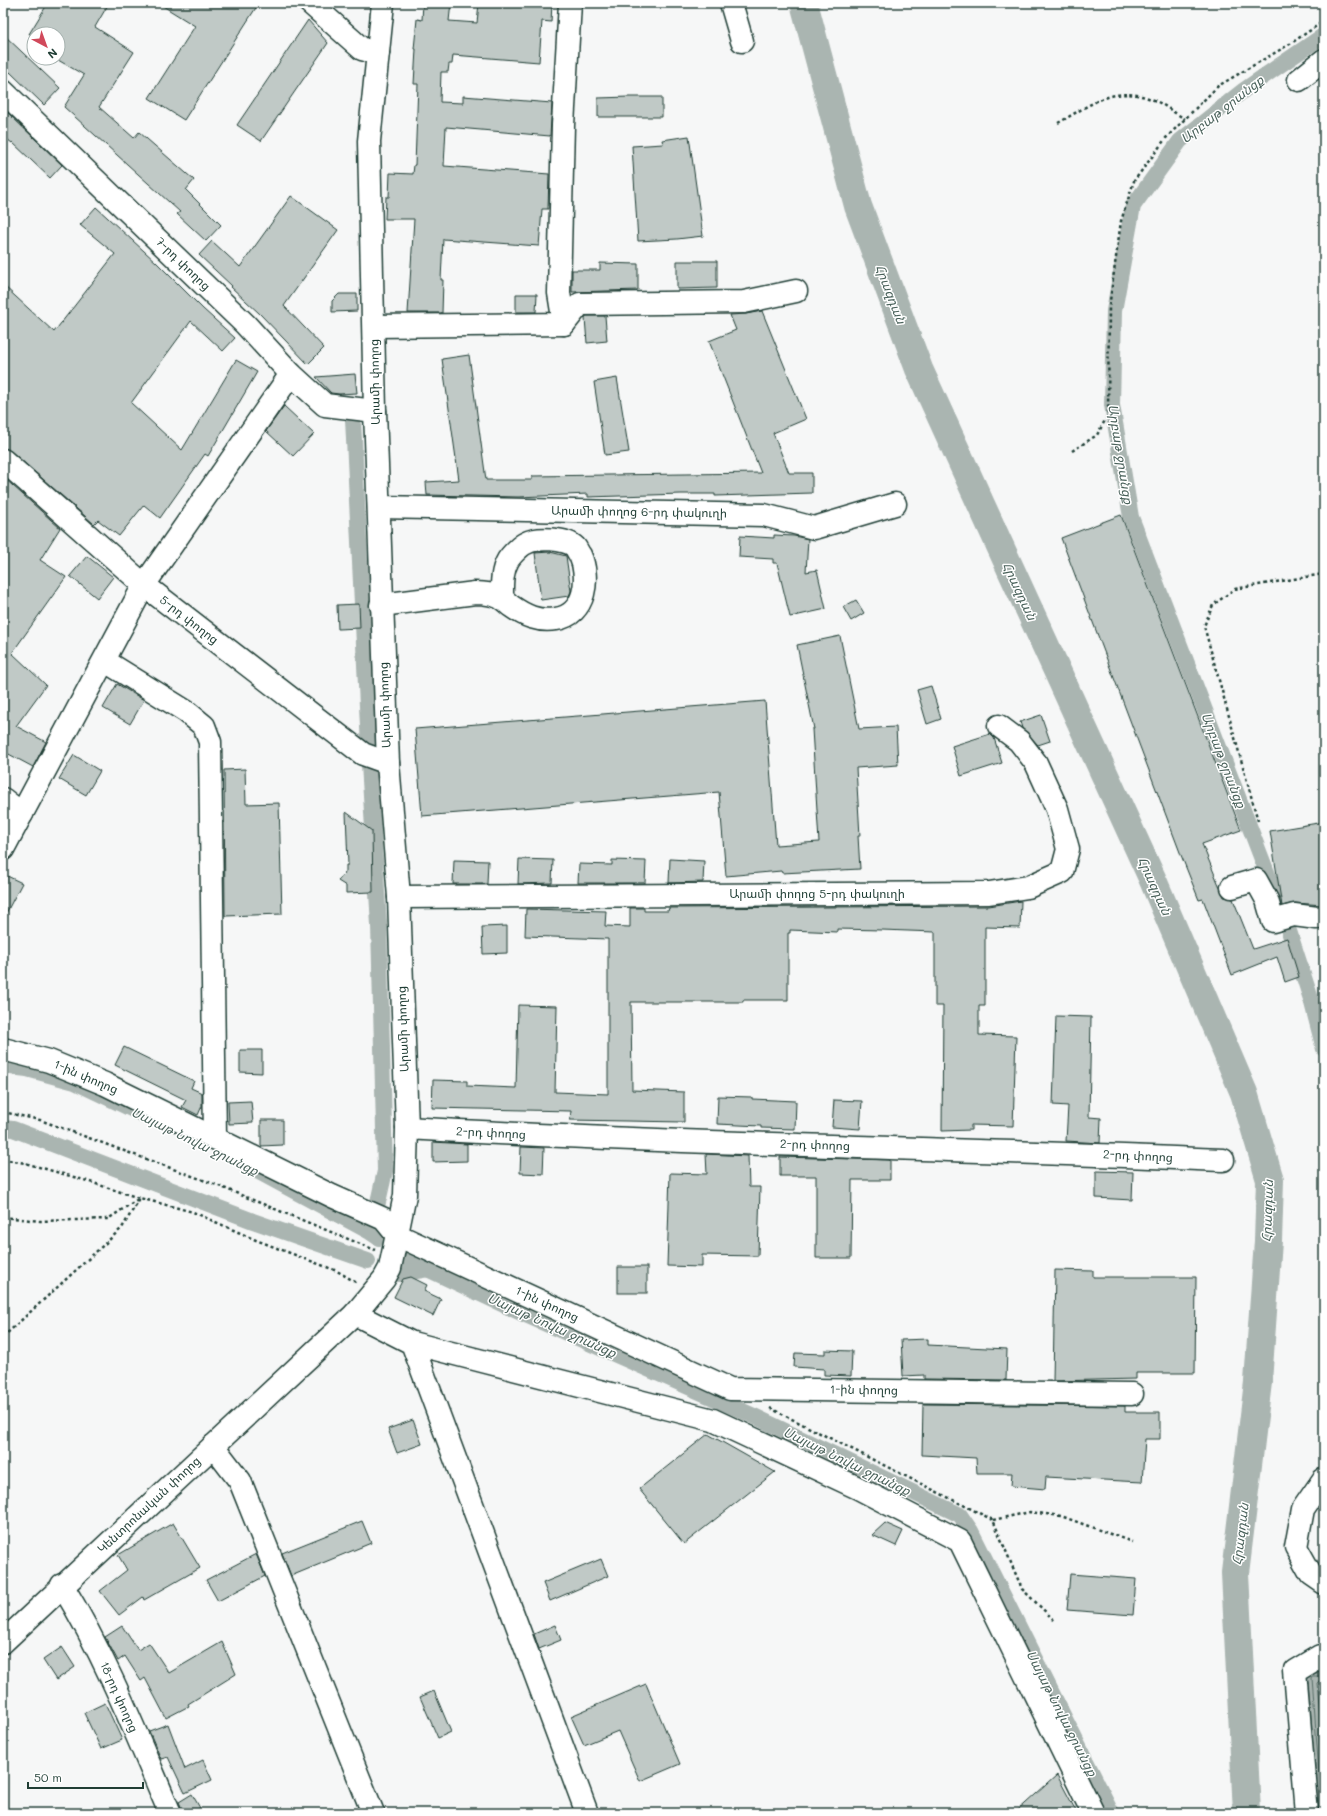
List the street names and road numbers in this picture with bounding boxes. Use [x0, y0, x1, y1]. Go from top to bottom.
street label: 7-րդ փողոց [153, 233, 214, 293]
street label: Արամի փողոց [365, 339, 383, 425]
street label: Արամի փողոց 6-րդ փակուղի [551, 501, 727, 521]
street label: 5-րդ փողոց [157, 591, 222, 647]
street label: Արամի փողոց [375, 662, 393, 748]
street label: Արամի փողոց 5-րդ փակուղի [729, 885, 905, 901]
street label: Արամի փողոց [393, 986, 411, 1072]
street label: 1-ին փողոց [52, 1055, 121, 1097]
street label: 2-րդ փողոց [456, 1122, 526, 1142]
street label: 2-րդ փողոց [780, 1135, 850, 1153]
street label: 2-րդ փողոց [1103, 1145, 1173, 1165]
street label: 1-ին փողոց [513, 1281, 582, 1325]
street label: 1-ին փողոց [830, 1380, 898, 1398]
street label: Կենտրոնական փողոց [93, 1452, 203, 1556]
street label: 18-րդ փողոց [97, 1659, 143, 1735]

